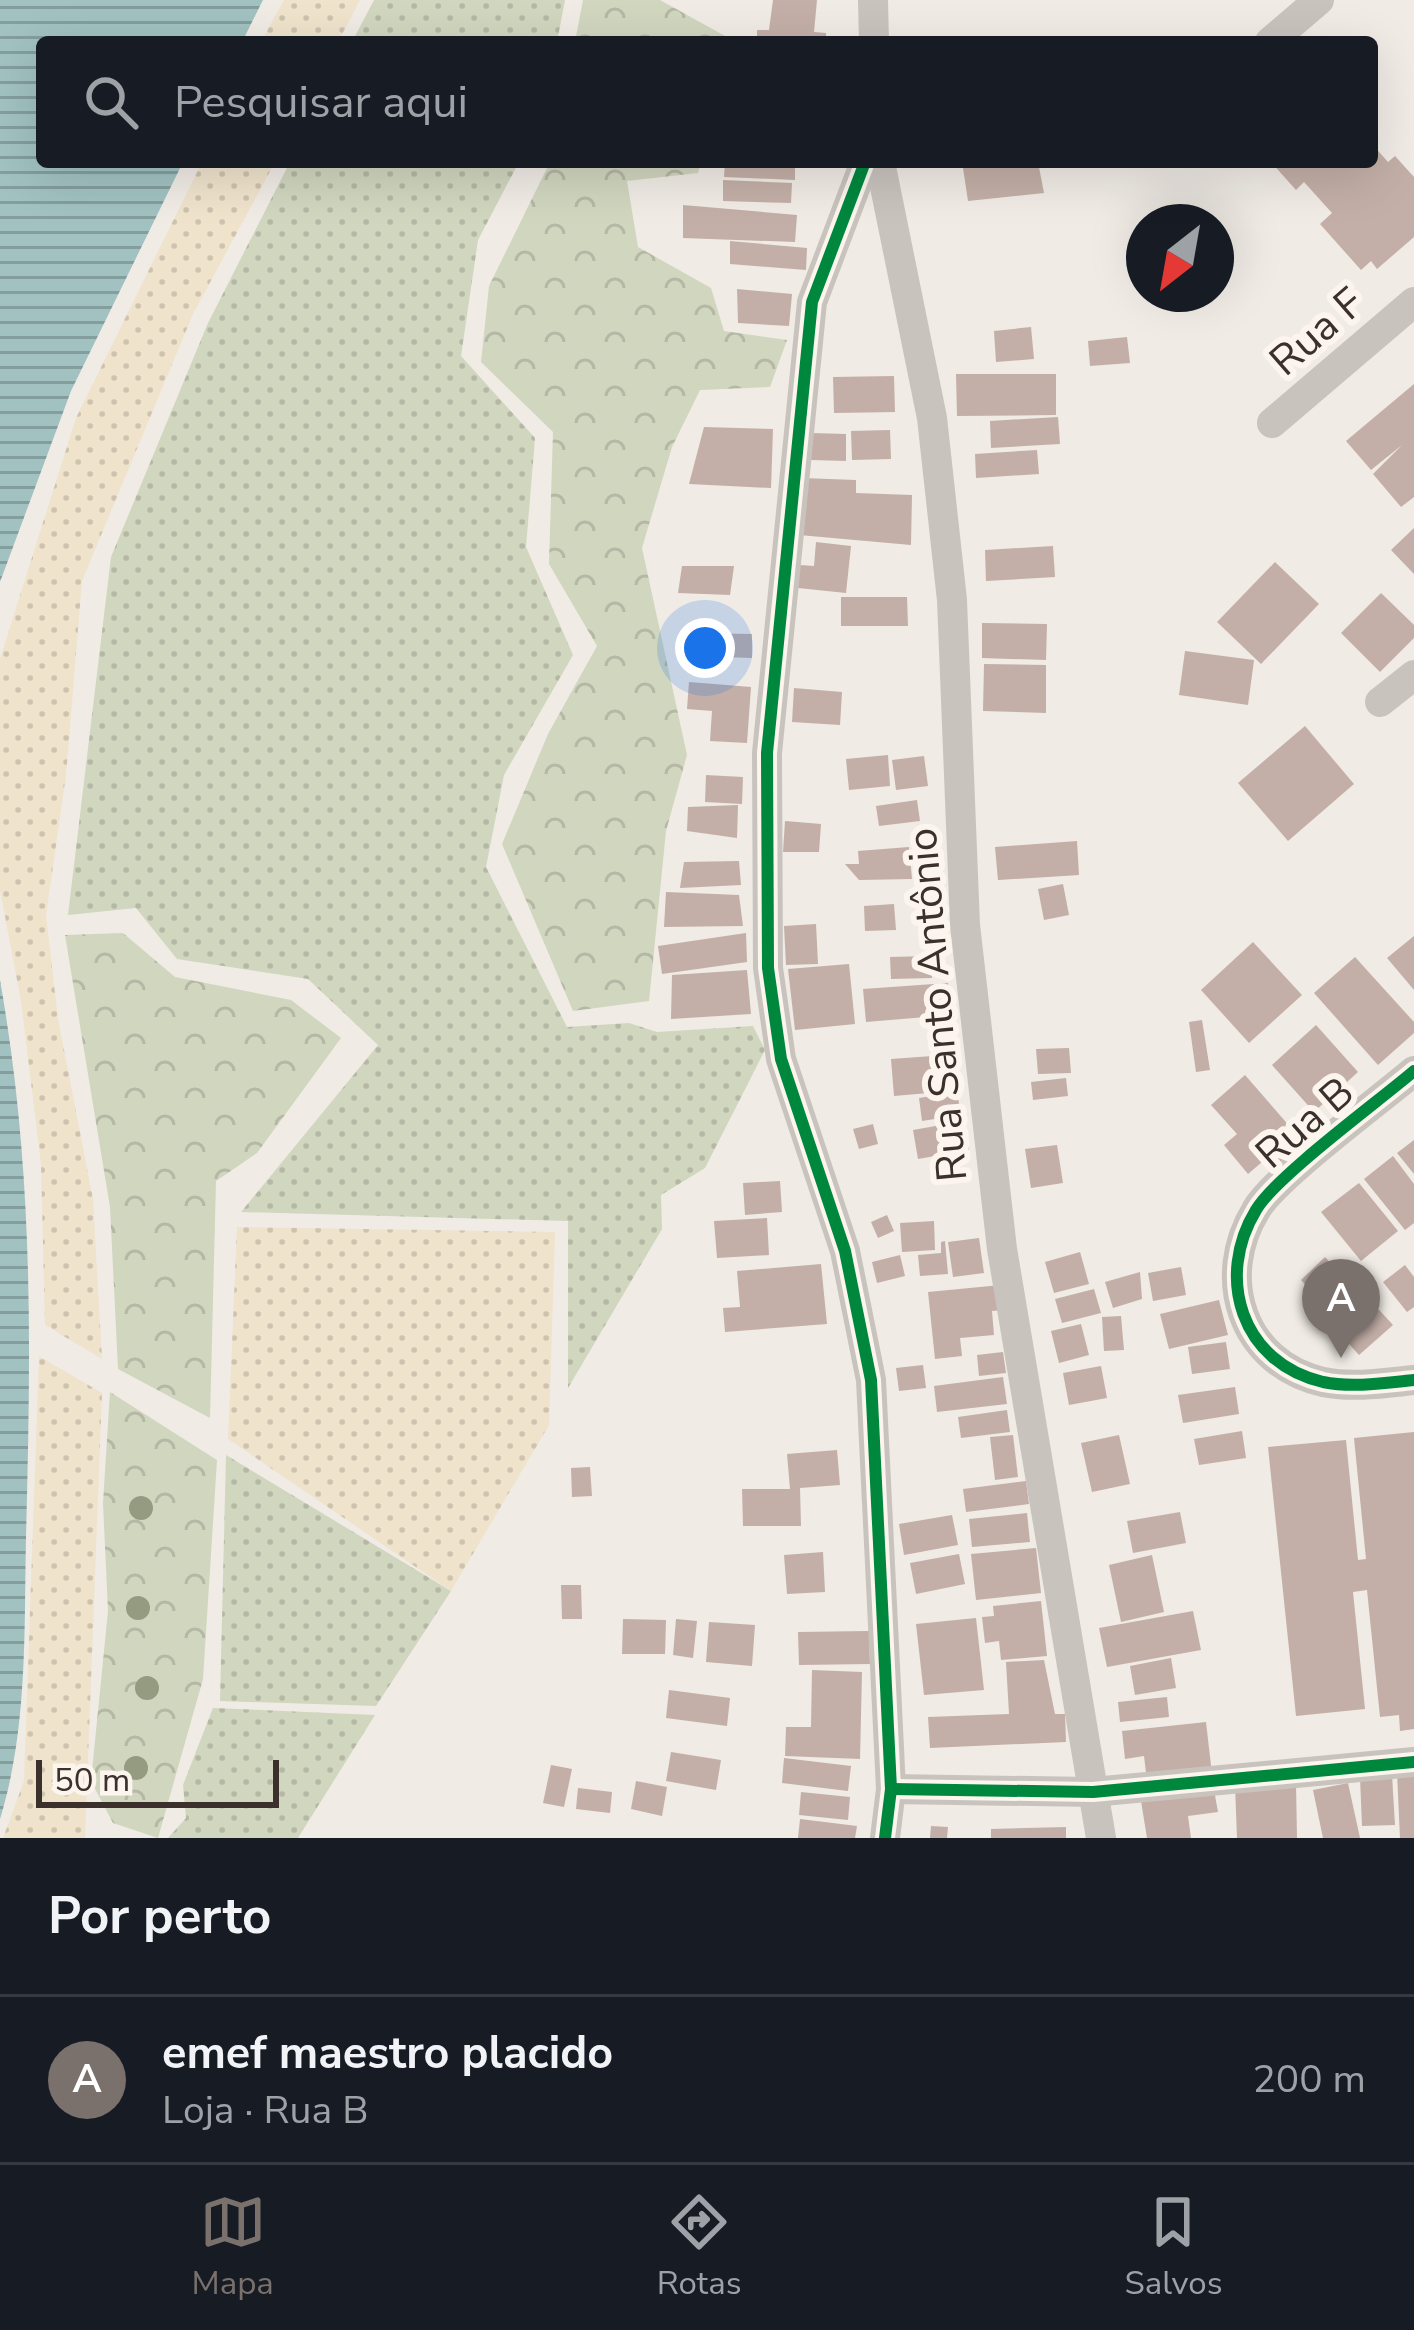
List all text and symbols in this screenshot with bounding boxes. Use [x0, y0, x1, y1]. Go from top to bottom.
search box [36, 36, 1378, 168]
icon: search [78, 69, 144, 135]
text: Pesquisar aqui [174, 72, 468, 133]
north arrow [1126, 204, 1234, 312]
street label: Rua F [1258, 275, 1376, 389]
your location [675, 618, 735, 678]
street label: Rua Santo Antônio [894, 826, 981, 1184]
street label: Rua B [1244, 1065, 1366, 1182]
pin: A [1302, 1259, 1380, 1358]
scale bar [36, 1754, 279, 1807]
text: 50 m [54, 1758, 130, 1803]
text: Por perto [48, 1881, 271, 1951]
text: emef maestro placido [162, 2023, 613, 2084]
text: A [72, 2053, 102, 2106]
text: 200 m [1252, 2053, 1366, 2106]
text: Loja · Rua B [162, 2084, 369, 2137]
tab: Mapa [191, 2189, 274, 2306]
tab: Rotas [657, 2189, 742, 2306]
tab: Salvos [1124, 2189, 1223, 2306]

